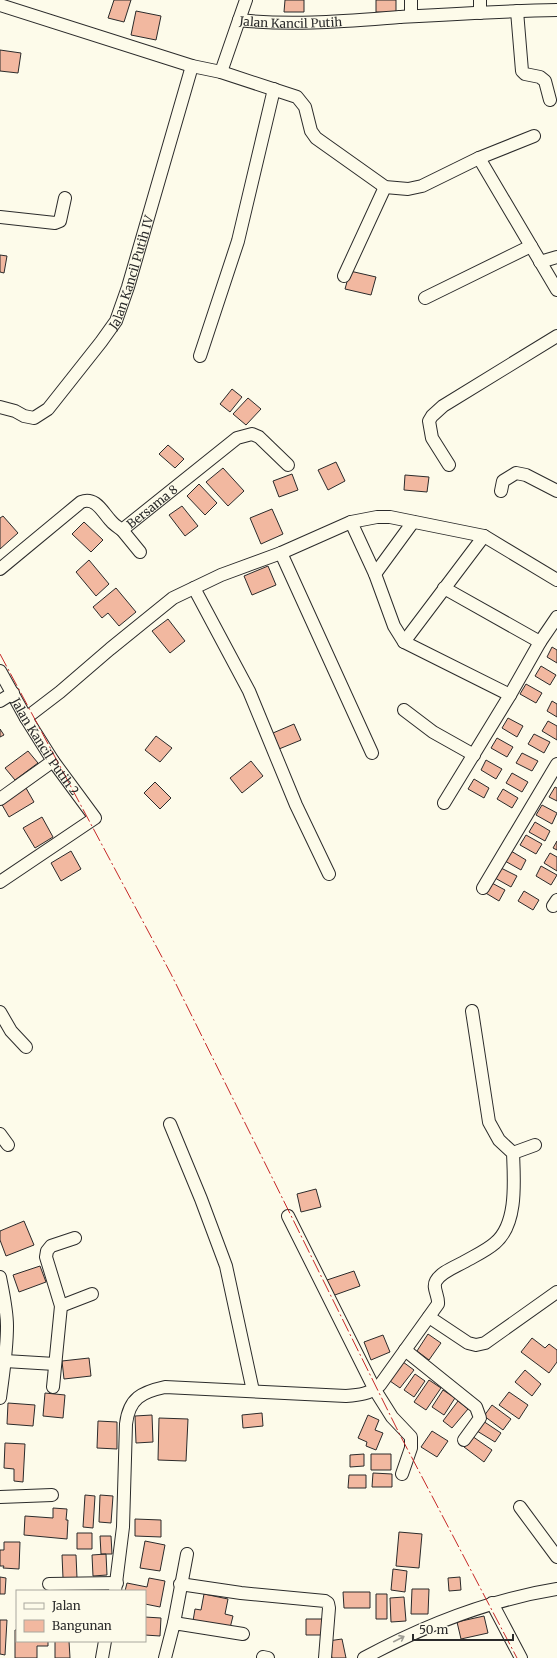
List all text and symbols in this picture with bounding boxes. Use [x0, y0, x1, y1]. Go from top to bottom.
street label: Jalan Kancil Putih [238, 12, 343, 30]
street label: Jalan Kancil Putih IV [105, 213, 156, 333]
street label: Bersama 8 [123, 481, 180, 531]
street label: Jalan Kancil Putih 2 [8, 694, 83, 798]
legend [16, 1590, 146, 1642]
text: Jalan [51, 1598, 81, 1613]
scale bar [413, 1616, 513, 1642]
text: Bangunan [52, 1618, 112, 1633]
text: 50 m [419, 1622, 448, 1637]
one-way arrow [393, 1635, 405, 1643]

